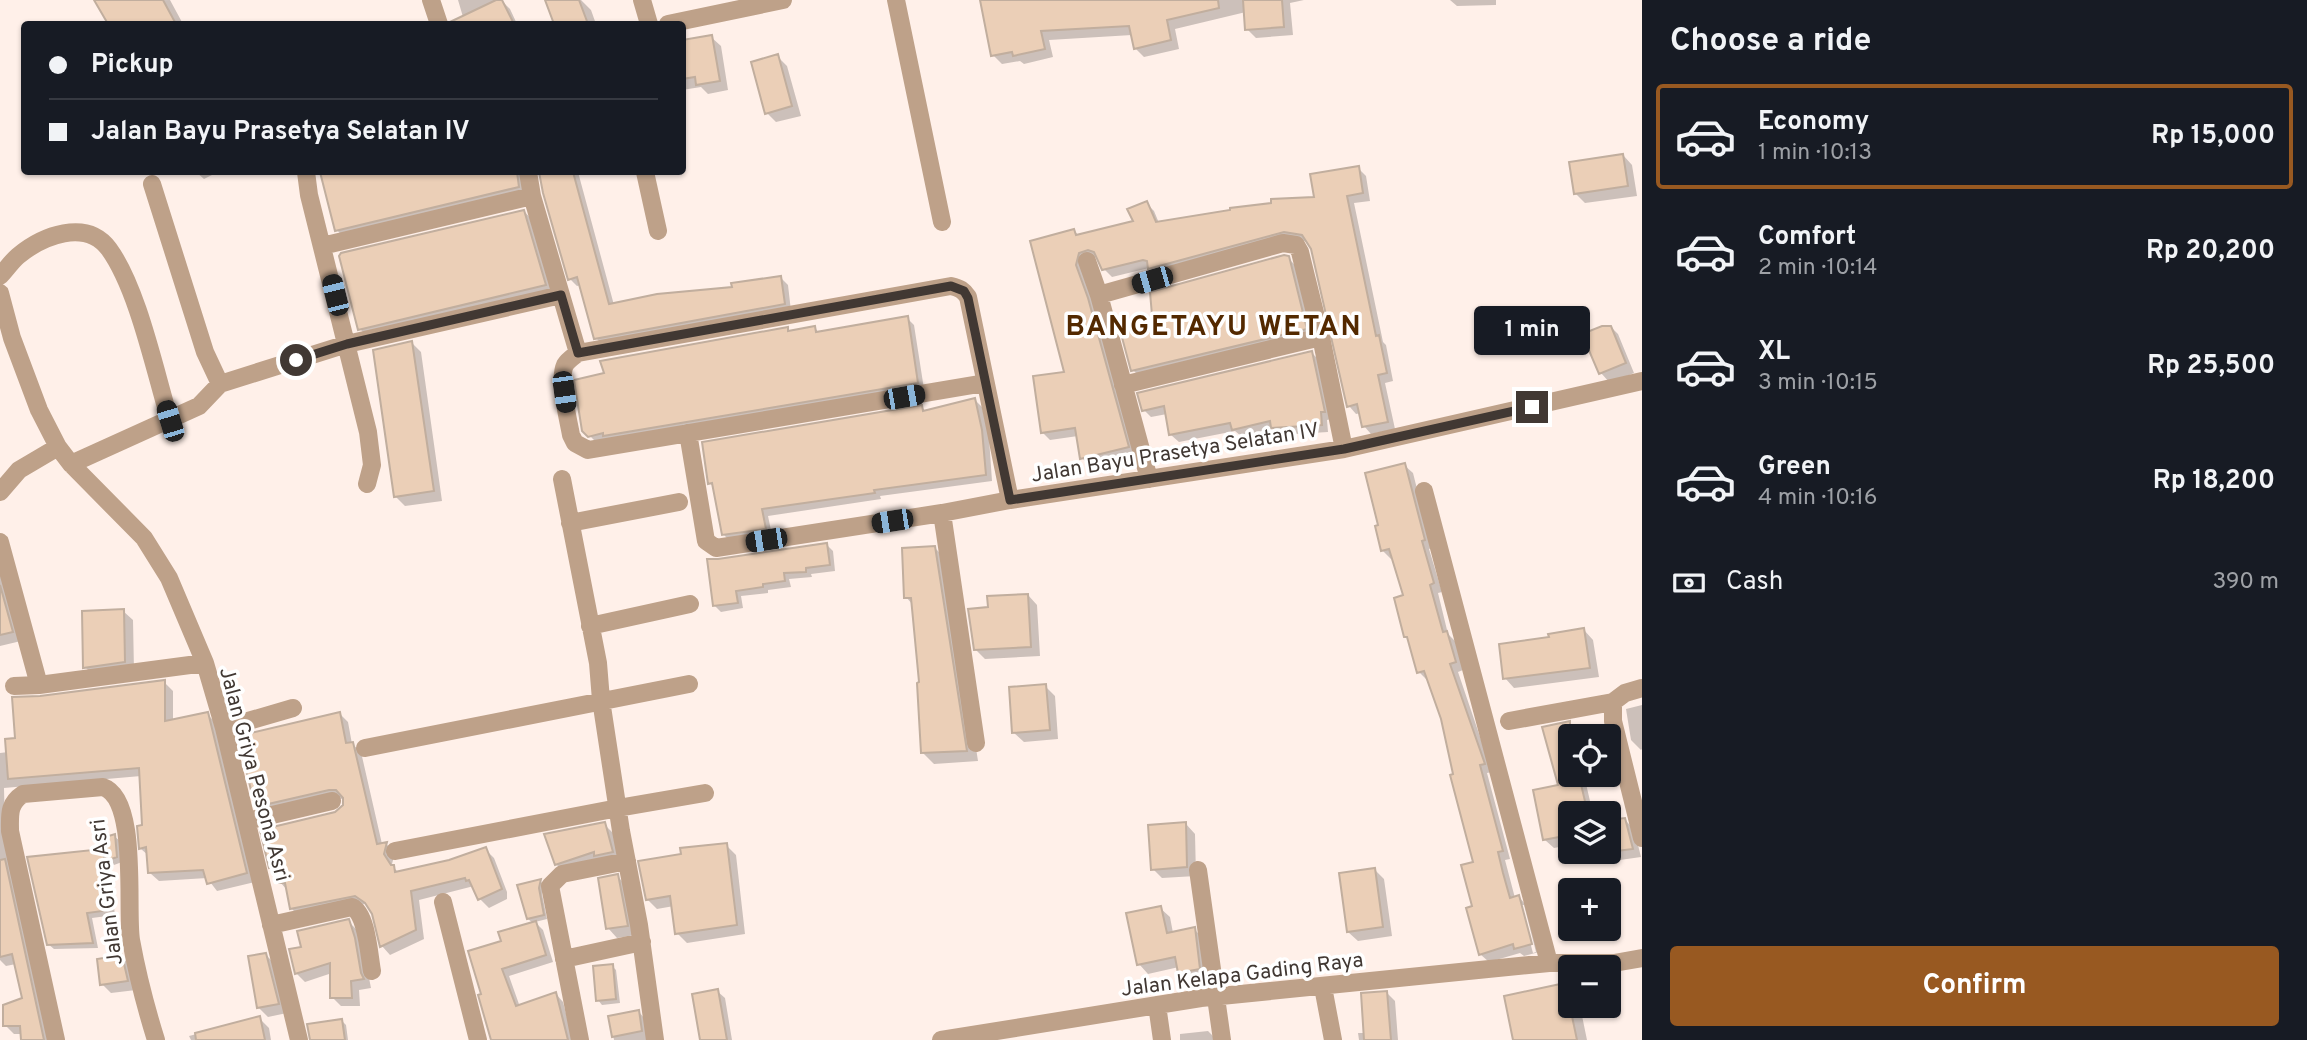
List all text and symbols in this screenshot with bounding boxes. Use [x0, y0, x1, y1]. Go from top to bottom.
text: Choose a ride [1670, 22, 1871, 62]
text: Pickup [91, 49, 174, 82]
icon: car [1674, 105, 1737, 168]
text: Economy [1758, 106, 1869, 139]
text: Jalan Bayu Prasetya Selatan IV [91, 116, 470, 149]
text: Rp 15,000 [2151, 120, 2275, 153]
text: 1 min · 10:13 [1758, 139, 1872, 168]
icon: car [1674, 220, 1737, 283]
text: Comfort [1758, 221, 1856, 254]
text: Rp 20,200 [2146, 235, 2275, 268]
text: 2 min · 10:14 [1758, 254, 1877, 283]
car [1129, 264, 1176, 296]
car [320, 272, 351, 318]
callout: 1 min [1474, 306, 1590, 354]
district label: BANGETAYU WETAN [1065, 310, 1363, 346]
text: 1 min [1504, 316, 1560, 345]
icon: car [1674, 335, 1737, 398]
text: XL [1758, 336, 1790, 369]
route start [280, 344, 312, 376]
text: Rp 25,500 [2147, 350, 2275, 383]
text: 3 min · 10:15 [1758, 369, 1878, 398]
car [551, 370, 578, 414]
car [882, 383, 927, 411]
route end [1516, 391, 1548, 423]
car [154, 398, 187, 444]
street label: Jalan Bayu Prasetya Selatan IV [1029, 417, 1321, 490]
icon: car [1674, 450, 1737, 513]
text: Green [1758, 451, 1831, 484]
text: Rp 18,200 [2153, 465, 2275, 498]
text: 4 min · 10:16 [1758, 484, 1878, 513]
car [870, 507, 915, 535]
car [744, 526, 789, 554]
icon: cash [1670, 564, 1708, 602]
text: Cash [1726, 566, 1783, 599]
text: 390 m [2212, 568, 2279, 597]
street label: Jalan Griya Pesona Asri [212, 664, 295, 884]
map controls [1558, 724, 1621, 1018]
button: locate [1558, 724, 1621, 787]
button: layers [1558, 801, 1621, 864]
street label: Jalan Griya Asri [85, 817, 130, 966]
button: + [1558, 878, 1621, 941]
button: Confirm [1670, 946, 2279, 1026]
street label: Jalan Kelapa Gading Raya [1119, 947, 1365, 1004]
button: − [1558, 955, 1621, 1018]

